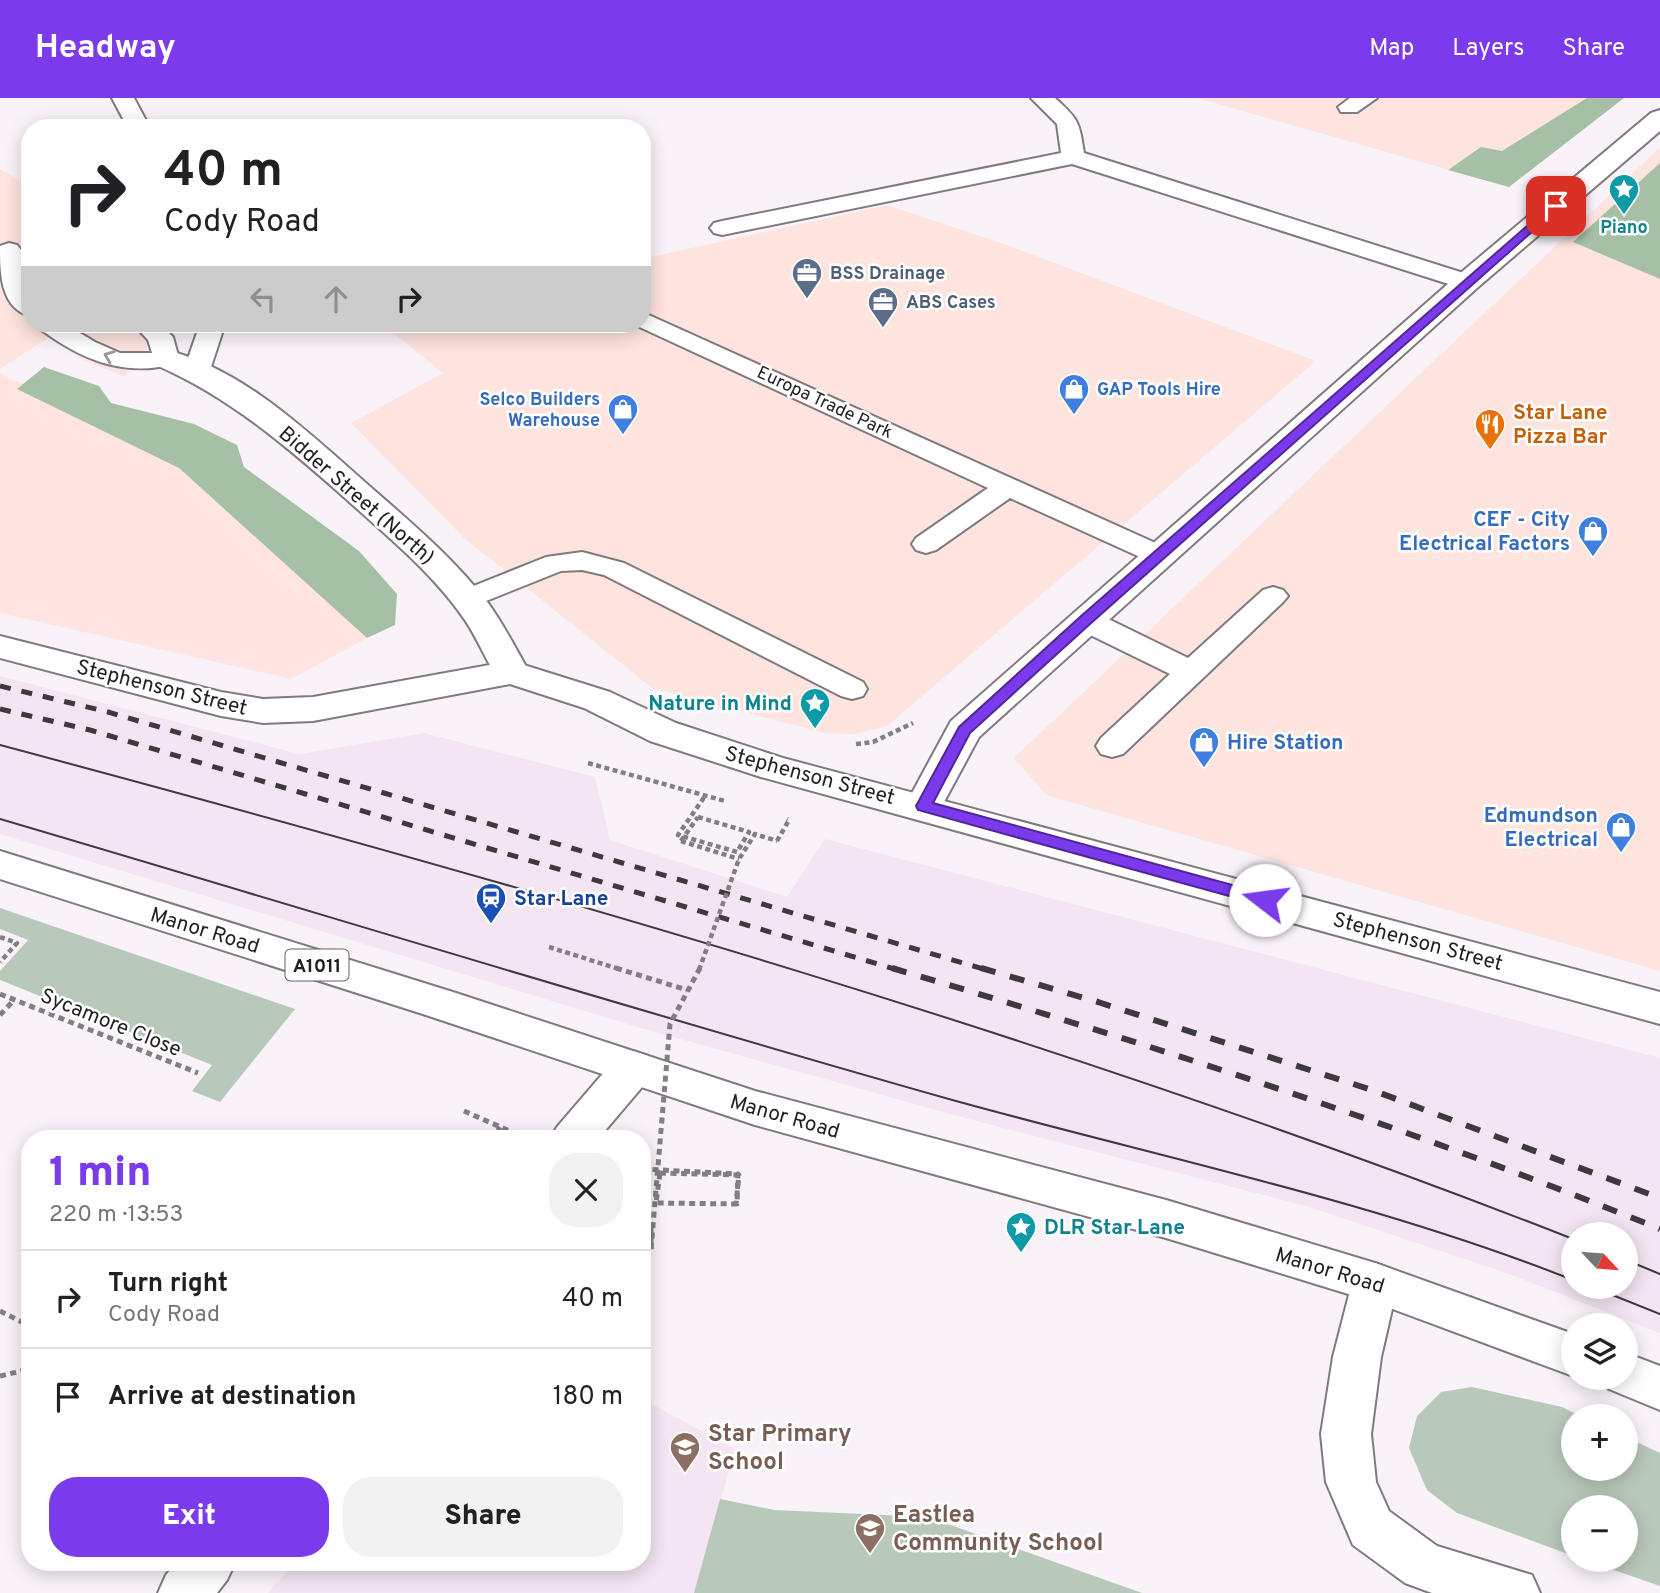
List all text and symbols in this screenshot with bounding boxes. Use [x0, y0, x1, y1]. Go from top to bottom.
text: Headway [35, 28, 176, 70]
text: Map [1369, 34, 1414, 64]
text: Layers [1452, 34, 1524, 64]
text: Share [1562, 34, 1625, 64]
text: 40 m [164, 142, 283, 204]
icon: right [49, 147, 140, 238]
place icon: Piano [1607, 172, 1641, 216]
pin [1526, 176, 1586, 236]
icon: arrive [1537, 187, 1575, 225]
text: Cody Road [164, 203, 320, 243]
place label: Piano [1600, 217, 1648, 240]
office icon: BSS Drainage [790, 256, 824, 300]
place label: BSS Drainage [830, 263, 945, 286]
icon: left [244, 280, 282, 318]
icon: ahead [317, 280, 355, 318]
icon: right [390, 280, 428, 318]
office icon: ABS Cases [866, 285, 900, 329]
place label: ABS Cases [906, 292, 996, 315]
one-way arrow [104, 350, 116, 364]
street label: Europa Trade Park [753, 362, 896, 445]
shop icon: GAP Tools Hire [1057, 372, 1091, 416]
place label: GAP Tools Hire [1097, 379, 1221, 402]
place label: Selco Builders Warehouse [480, 389, 600, 433]
shop icon: Selco Builders Warehouse [606, 392, 640, 436]
place label: Star Lane Pizza Bar [1513, 400, 1608, 451]
restaurant icon: Star Lane Pizza Bar [1473, 407, 1507, 451]
street label: Bidder Street (North) [272, 421, 440, 571]
place label: CEF - City Electrical Factors [1399, 507, 1570, 558]
shop icon: CEF - City Electrical Factors [1576, 514, 1610, 558]
street label: Stephenson Street [74, 654, 250, 723]
place icon: Nature in Mind [798, 686, 832, 730]
place label: Nature in Mind [648, 691, 792, 718]
shop icon: Hire Station [1187, 725, 1221, 769]
place label: Hire Station [1227, 730, 1343, 757]
street label: Stephenson Street [722, 741, 898, 812]
place label: Edmundson Electrical [1484, 803, 1598, 854]
shop icon: Edmundson Electrical [1604, 810, 1638, 854]
position arrow [1228, 863, 1302, 937]
station icon: Star Lane [474, 881, 508, 925]
place label: Star Lane [514, 886, 609, 913]
street label: Manor Road [147, 902, 263, 961]
street label: Stephenson Street [1330, 907, 1506, 978]
road number: A1011 [286, 950, 348, 980]
street label: Sycamore Close [36, 983, 185, 1064]
street label: Manor Road [727, 1089, 843, 1146]
text: 1 min [49, 1148, 152, 1201]
button: close [549, 1153, 623, 1227]
text: 220 m · 13:53 [49, 1201, 183, 1230]
place icon: DLR Star Lane [1004, 1210, 1038, 1254]
place label: DLR Star Lane [1044, 1215, 1185, 1242]
north arrow [1561, 1222, 1638, 1298]
map controls [1561, 1222, 1638, 1572]
street label: Manor Road [1272, 1242, 1388, 1301]
text: Turn right [108, 1268, 228, 1301]
icon: right [49, 1280, 87, 1318]
text: 40 m [562, 1283, 623, 1316]
text: Cody Road [108, 1301, 220, 1330]
button: layers [1561, 1313, 1638, 1390]
icon: arrive [49, 1378, 87, 1416]
text: Arrive at destination [108, 1381, 356, 1414]
text: 180 m [553, 1381, 623, 1414]
button: + [1561, 1404, 1638, 1481]
place label: Star Primary School [708, 1420, 852, 1478]
school or university icon: Star Primary School [668, 1430, 702, 1474]
button: Exit [49, 1477, 329, 1557]
button: Share [343, 1477, 623, 1557]
button: − [1561, 1495, 1638, 1572]
place label: Eastlea Community School [893, 1501, 1104, 1559]
school or university icon: Eastlea Community School [853, 1511, 887, 1555]

